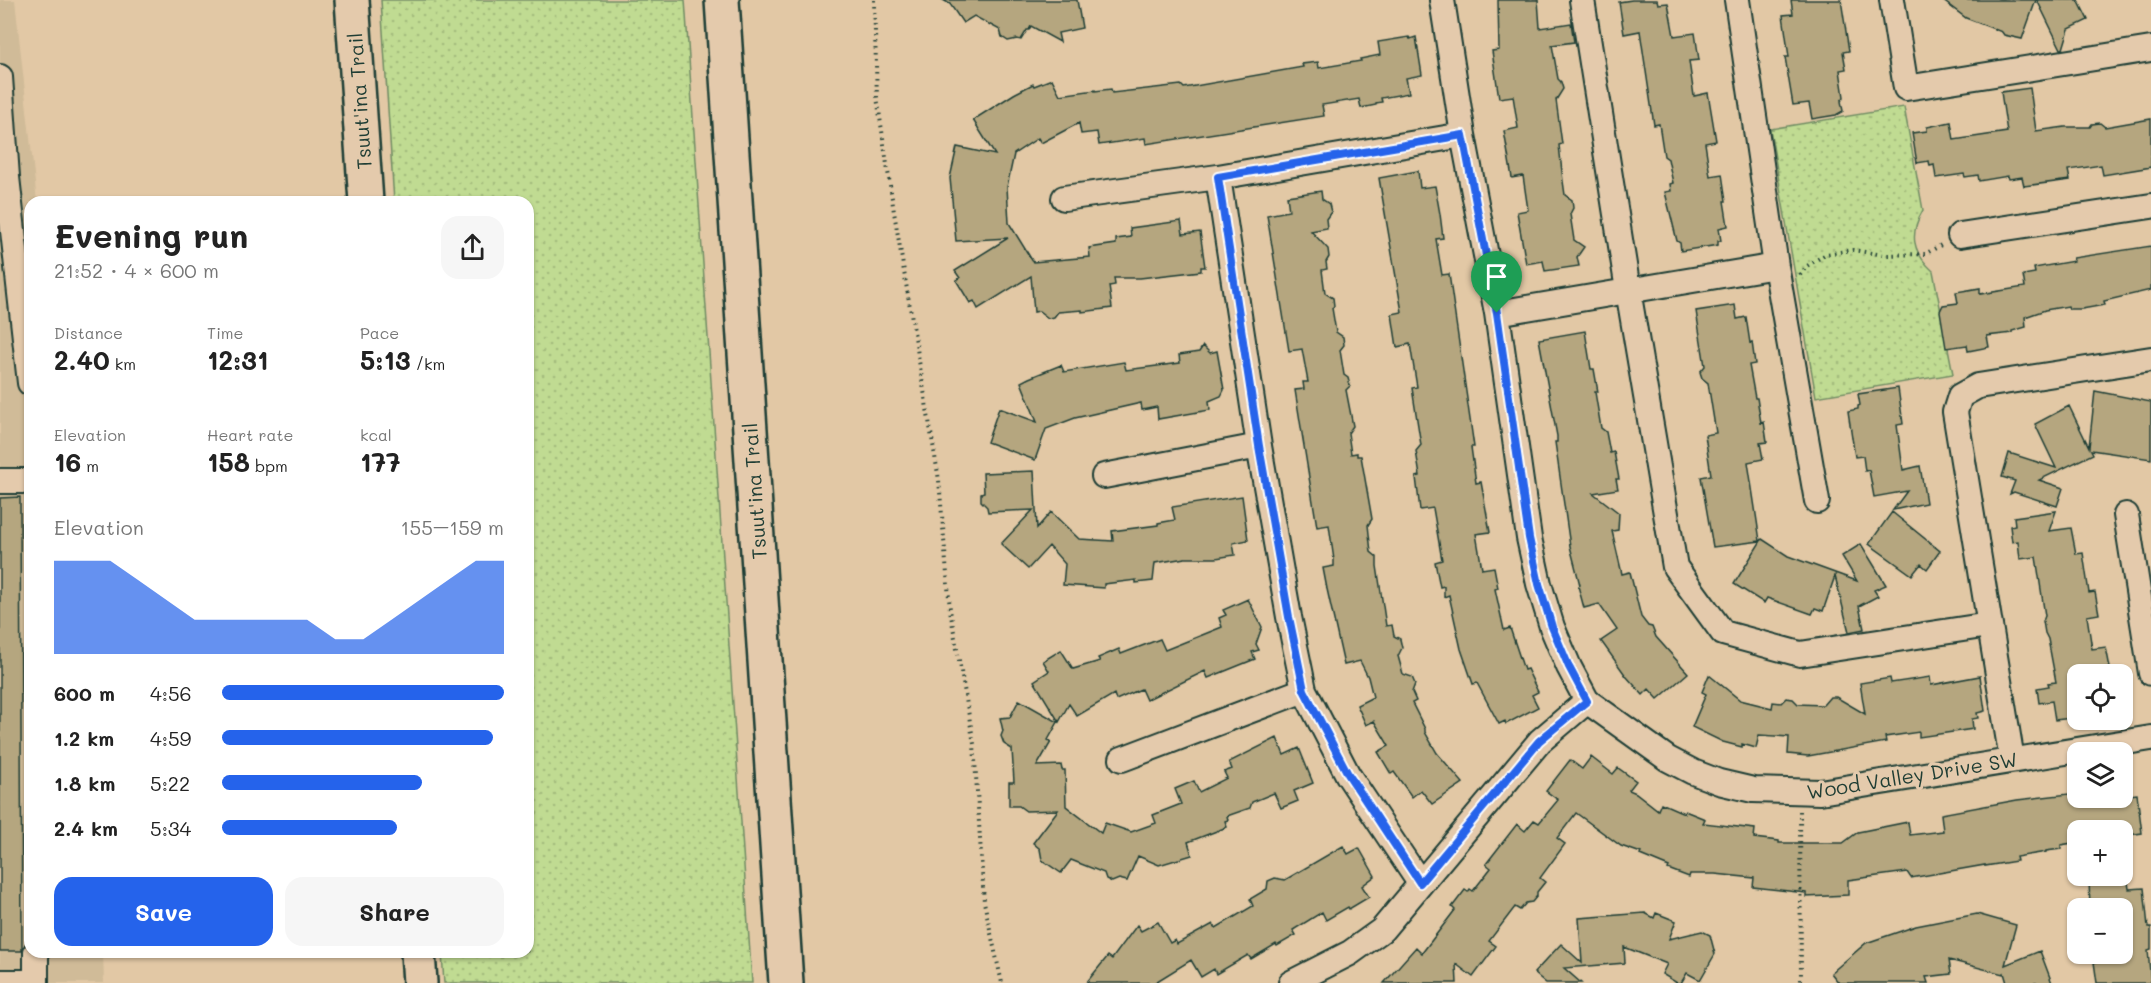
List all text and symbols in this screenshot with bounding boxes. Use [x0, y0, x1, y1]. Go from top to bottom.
street label: Tsuut'ina Trail [341, 32, 377, 170]
text: Evening run [54, 213, 248, 256]
button: share [441, 216, 504, 279]
pin [1471, 251, 1522, 313]
text: 21:52 · 4 × 600 m [54, 257, 219, 283]
icon: arrive [1480, 260, 1513, 293]
text: Distance [54, 322, 123, 343]
text: Time [207, 322, 243, 343]
text: Pace [360, 322, 399, 343]
text: 2.40 [54, 343, 110, 377]
text: 12:31 [207, 343, 268, 377]
text: 5:13 [360, 343, 411, 377]
text: km [110, 353, 136, 374]
text: /km [411, 353, 445, 374]
street label: Tsuut'ina Trail [736, 422, 772, 560]
text: Elevation [54, 424, 126, 445]
text: Heart rate [207, 424, 293, 445]
text: kcal [360, 424, 392, 445]
text: 16 [54, 445, 81, 479]
text: 158 [207, 445, 250, 479]
text: 177 [360, 445, 400, 479]
text: m [81, 455, 99, 476]
text: bpm [250, 455, 288, 476]
text: Elevation [54, 514, 144, 540]
text: 155–159 m [401, 514, 504, 540]
map controls [2067, 664, 2133, 964]
button: locate [2067, 664, 2133, 730]
text: 600 m [54, 680, 115, 706]
text: 4:56 [150, 680, 192, 706]
text: 1.2 km [54, 725, 114, 751]
text: 4:59 [150, 725, 191, 751]
button: layers [2067, 742, 2133, 808]
street label: Wood Valley Drive SW [1805, 745, 2019, 805]
text: 1.8 km [54, 770, 115, 796]
text: 5:22 [150, 770, 190, 796]
text: 2.4 km [54, 815, 118, 841]
text: 5:34 [150, 815, 191, 841]
button: + [2067, 820, 2133, 886]
button: Save [54, 877, 273, 946]
button: Share [285, 877, 504, 946]
button: − [2067, 898, 2133, 964]

